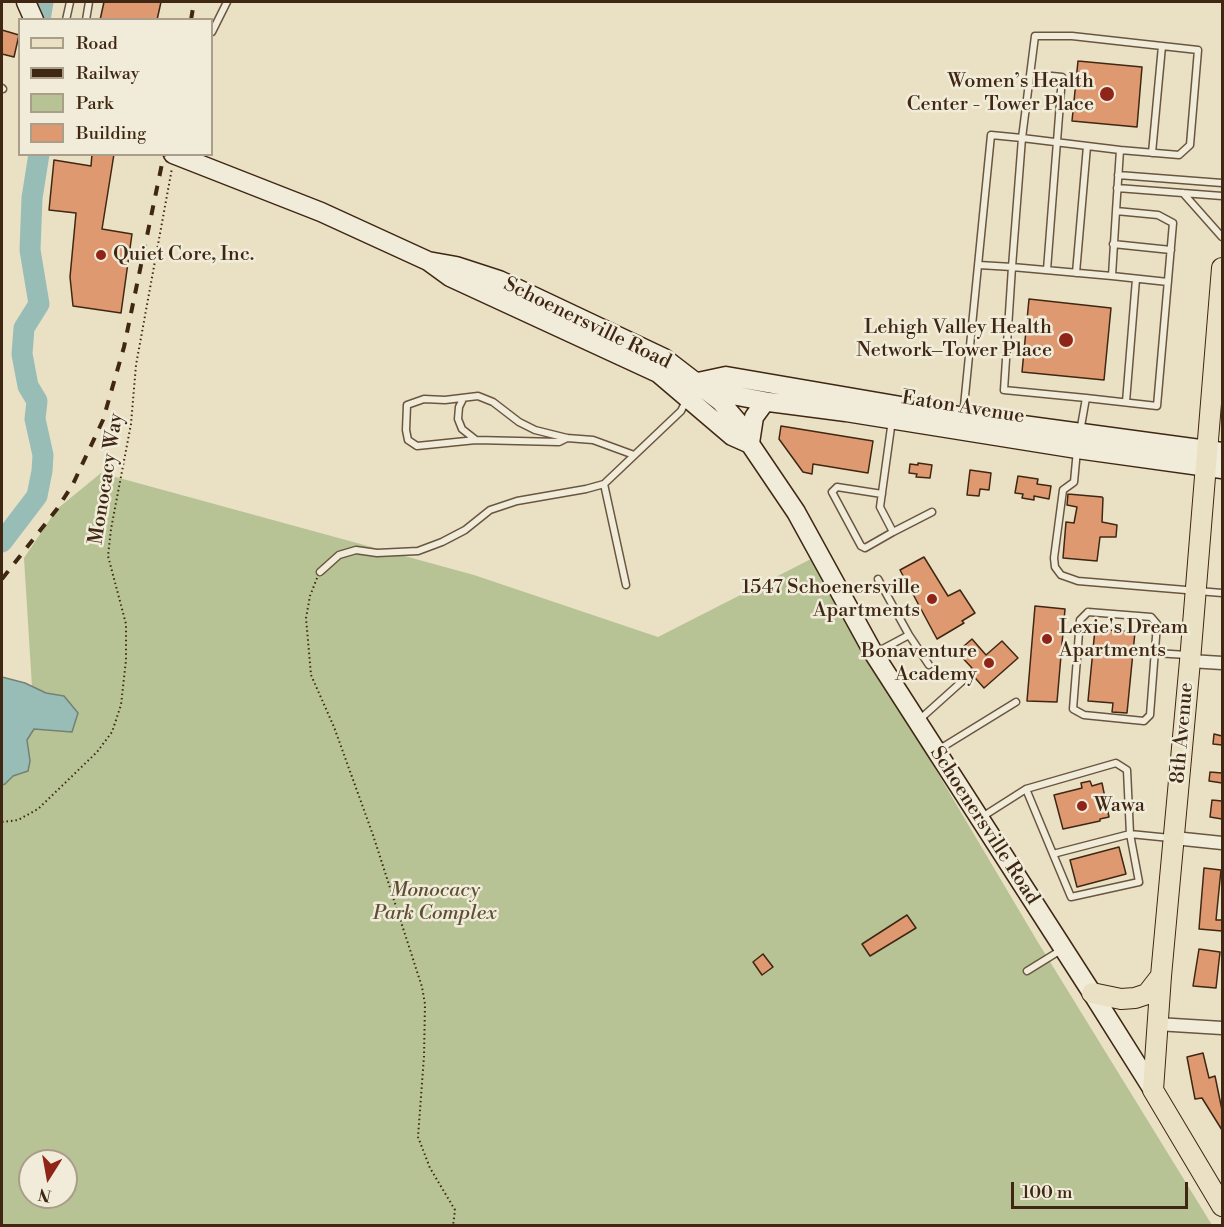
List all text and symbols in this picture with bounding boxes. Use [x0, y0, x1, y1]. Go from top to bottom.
legend [18, 18, 213, 156]
text: Road [76, 32, 118, 55]
text: Railway [76, 62, 139, 85]
place label: Women’s Health Center - Tower Place [907, 70, 1094, 117]
marker: Women’s Health Center - Tower Place [1098, 85, 1116, 103]
text: Park [76, 92, 113, 115]
text: Building [76, 122, 146, 145]
place label: Quiet Core, Inc. [113, 243, 254, 267]
marker: Quiet Core, Inc. [94, 248, 108, 262]
street label: Schoenersville Road [499, 273, 675, 375]
place label: Lehigh Valley Health Network–Tower Place [856, 316, 1052, 363]
marker: Lehigh Valley Health Network–Tower Place [1057, 331, 1075, 349]
street label: Eaton Avenue [900, 386, 1026, 430]
street label: Monocacy Way [85, 412, 129, 546]
place label: 1547 Schoenersville Apartments [742, 576, 920, 623]
marker: 1547 Schoenersville Apartments [925, 592, 939, 606]
place label: Lexie's Dream Apartments [1059, 616, 1188, 663]
marker: Lexie's Dream Apartments [1040, 632, 1054, 646]
place label: Bonaventure Academy [861, 640, 977, 687]
marker: Bonaventure Academy [982, 656, 996, 670]
street label: 8th Avenue [1167, 681, 1199, 785]
street label: Schoenersville Road [924, 743, 1044, 909]
place label: Wawa [1094, 794, 1145, 818]
marker: Wawa [1075, 799, 1089, 813]
park label: Monocacy Park Complex [373, 879, 497, 926]
north arrow [18, 1149, 78, 1209]
scale bar [1014, 1170, 1191, 1208]
text: 100 m [1022, 1181, 1073, 1204]
text: N [37, 1184, 53, 1206]

